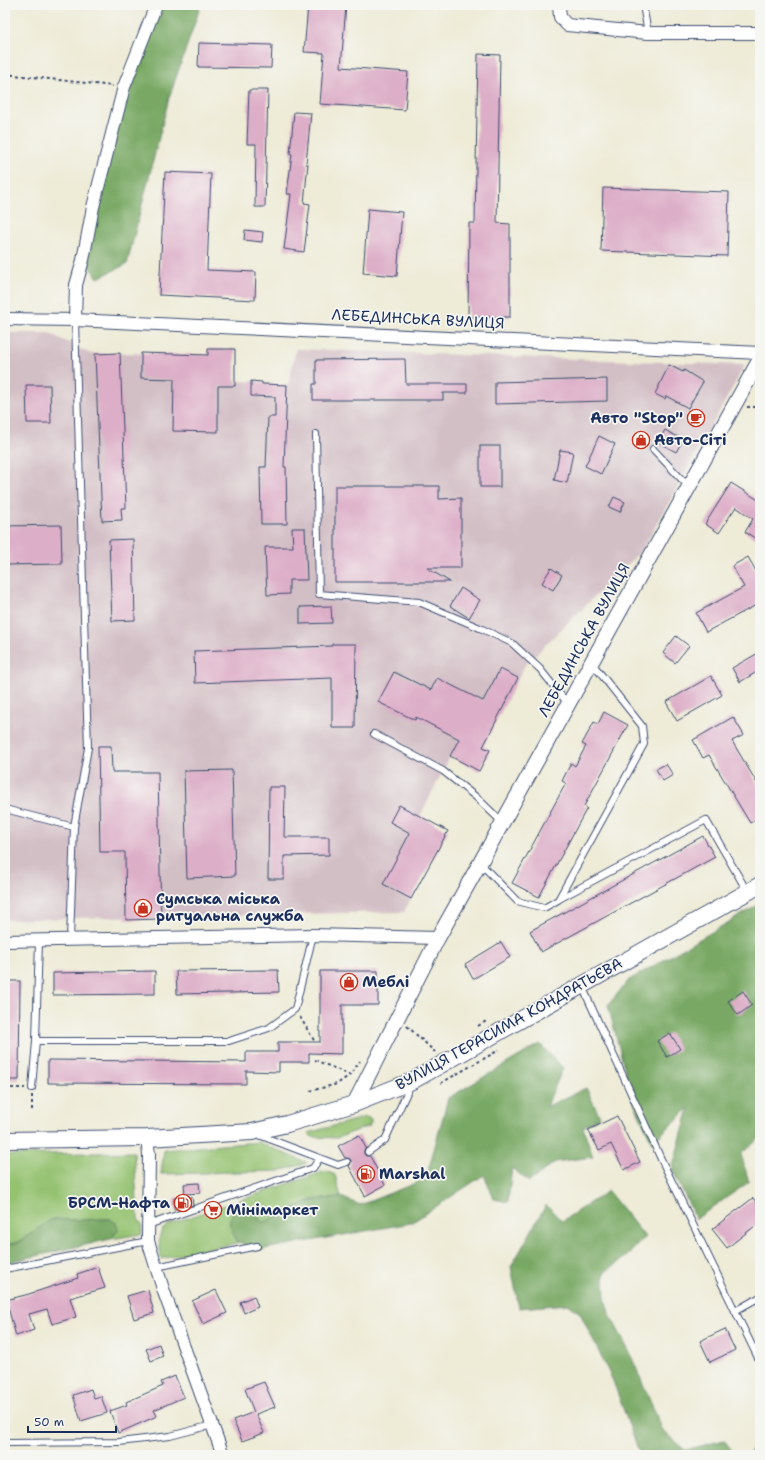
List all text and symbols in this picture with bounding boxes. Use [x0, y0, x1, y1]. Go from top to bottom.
street label: ЛЕБЕДИНСЬКА ВУЛИЦЯ [331, 304, 505, 334]
place label: Авто "Stop" [590, 408, 683, 428]
cafe icon: Авто "Stop" [686, 408, 706, 428]
shop icon: Авто-Сіті [631, 430, 651, 450]
place label: Авто-Сіті [654, 430, 727, 450]
street label: ЛЕБЕДИНСЬКА ВУЛИЦЯ [533, 559, 635, 721]
place label: Сумська міська ритуальна служба [156, 889, 305, 926]
shop icon: Сумська міська ритуальна служба [133, 898, 153, 918]
street label: ВУЛИЦЯ ГЕРАСИМА КОНДРАТЬЄВА [392, 953, 626, 1095]
shop icon: Меблі [339, 972, 359, 992]
place label: Меблі [362, 972, 409, 992]
fuel station icon: Marshal [356, 1164, 376, 1184]
place label: Marshal [379, 1164, 445, 1184]
place label: БРСМ-Нафта [68, 1193, 171, 1213]
fuel station icon: БРСМ-Нафта [173, 1193, 193, 1213]
supermarket icon: Мінімаркет [203, 1200, 223, 1220]
place label: Мінімаркет [226, 1200, 318, 1220]
scale bar [28, 1408, 116, 1434]
text: 50 m [34, 1414, 64, 1430]

